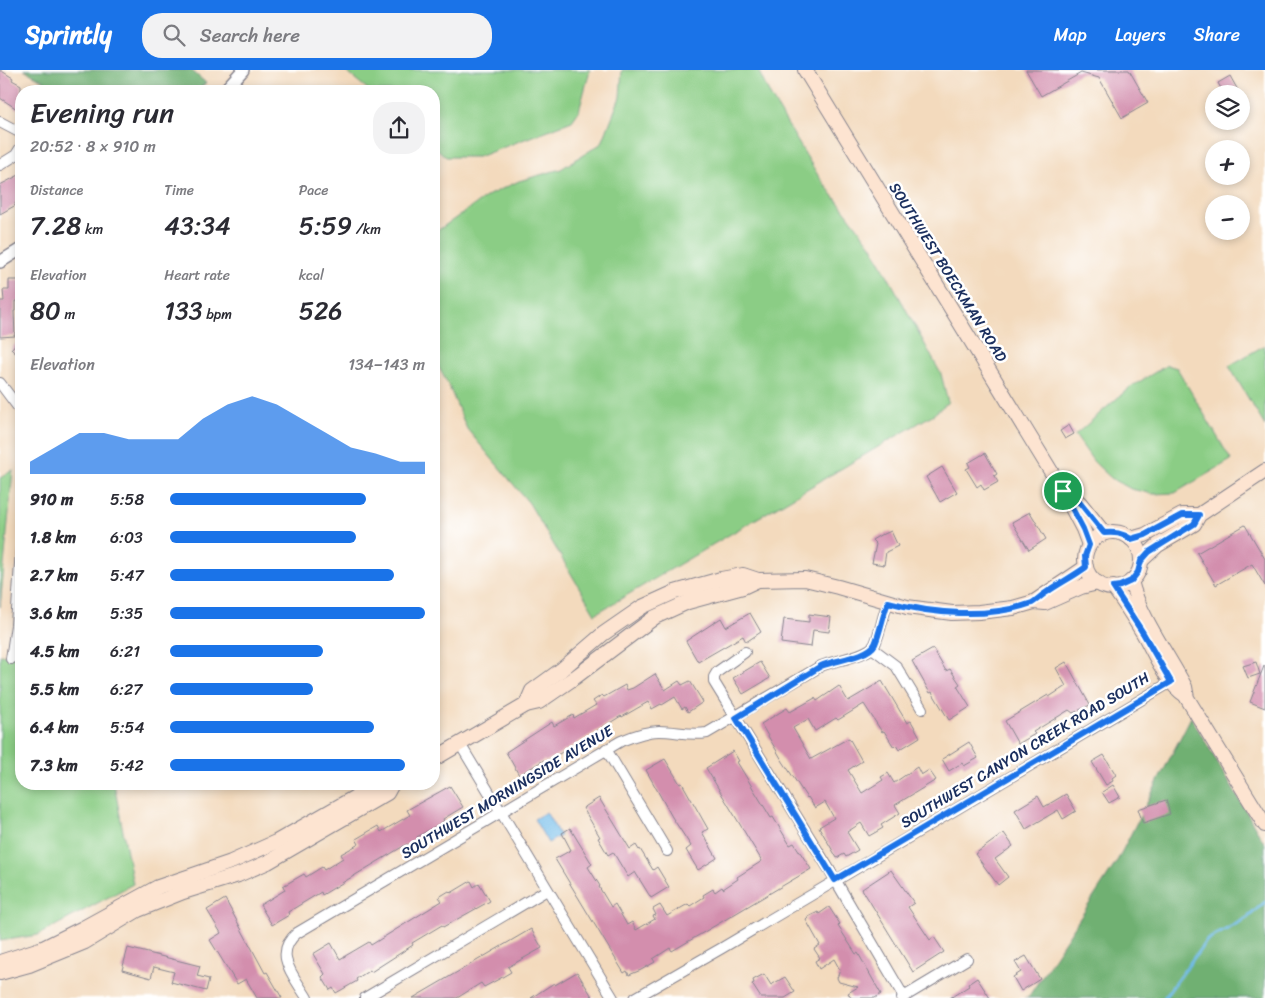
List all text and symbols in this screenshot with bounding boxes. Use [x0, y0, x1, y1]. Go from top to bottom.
search box [142, 13, 492, 58]
text: Sprintly [25, 14, 112, 56]
text: Search here [200, 19, 300, 52]
text: Map [1054, 19, 1087, 51]
text: Layers [1115, 19, 1166, 51]
text: Share [1194, 19, 1240, 51]
icon: search [160, 21, 188, 49]
map controls [1205, 85, 1250, 240]
button: layers [1205, 85, 1250, 130]
text: Evening run [30, 88, 174, 137]
button: share [373, 102, 425, 154]
text: 20:52 · 8 × 910 m [30, 132, 156, 161]
button: + [1205, 140, 1250, 185]
street label: SOUTHWEST BOECKMAN ROAD [882, 177, 1014, 367]
text: Distance [30, 178, 83, 203]
text: Time [164, 178, 194, 203]
text: Pace [299, 178, 328, 203]
button: − [1205, 195, 1250, 240]
text: 7.28 [30, 203, 81, 248]
text: 43:34 [164, 203, 231, 248]
text: 5:59 [299, 203, 352, 248]
text: km [81, 217, 103, 242]
text: /km [352, 217, 381, 242]
text: Elevation [30, 263, 87, 288]
text: Heart rate [164, 263, 230, 288]
text: kcal [299, 263, 324, 288]
text: 80 [30, 288, 61, 333]
text: 133 [164, 288, 203, 333]
text: 526 [299, 288, 343, 333]
text: m [61, 302, 75, 327]
text: bpm [203, 302, 232, 327]
text: Elevation [30, 350, 95, 379]
text: 134–143 m [348, 350, 425, 379]
pin [1042, 470, 1084, 512]
icon: arrive [1049, 477, 1077, 505]
text: 910 m [30, 485, 73, 514]
text: 5:58 [110, 485, 144, 514]
text: 1.8 km [30, 523, 76, 552]
text: 6:03 [110, 523, 143, 552]
text: 2.7 km [30, 561, 78, 590]
text: 5:47 [110, 561, 144, 590]
text: 3.6 km [30, 599, 78, 628]
text: 5:35 [110, 599, 143, 628]
text: 4.5 km [30, 637, 80, 666]
text: 6:21 [110, 637, 140, 666]
street label: SOUTHWEST CANYON CREEK ROAD SOUTH [895, 665, 1155, 835]
text: 5.5 km [30, 675, 79, 704]
text: 6:27 [110, 675, 142, 704]
text: 6.4 km [30, 713, 79, 742]
text: 5:54 [110, 713, 144, 742]
street label: SOUTHWEST MORNINGSIDE AVENUE [396, 717, 620, 866]
text: 7.3 km [30, 751, 78, 780]
text: 5:42 [110, 751, 144, 780]

